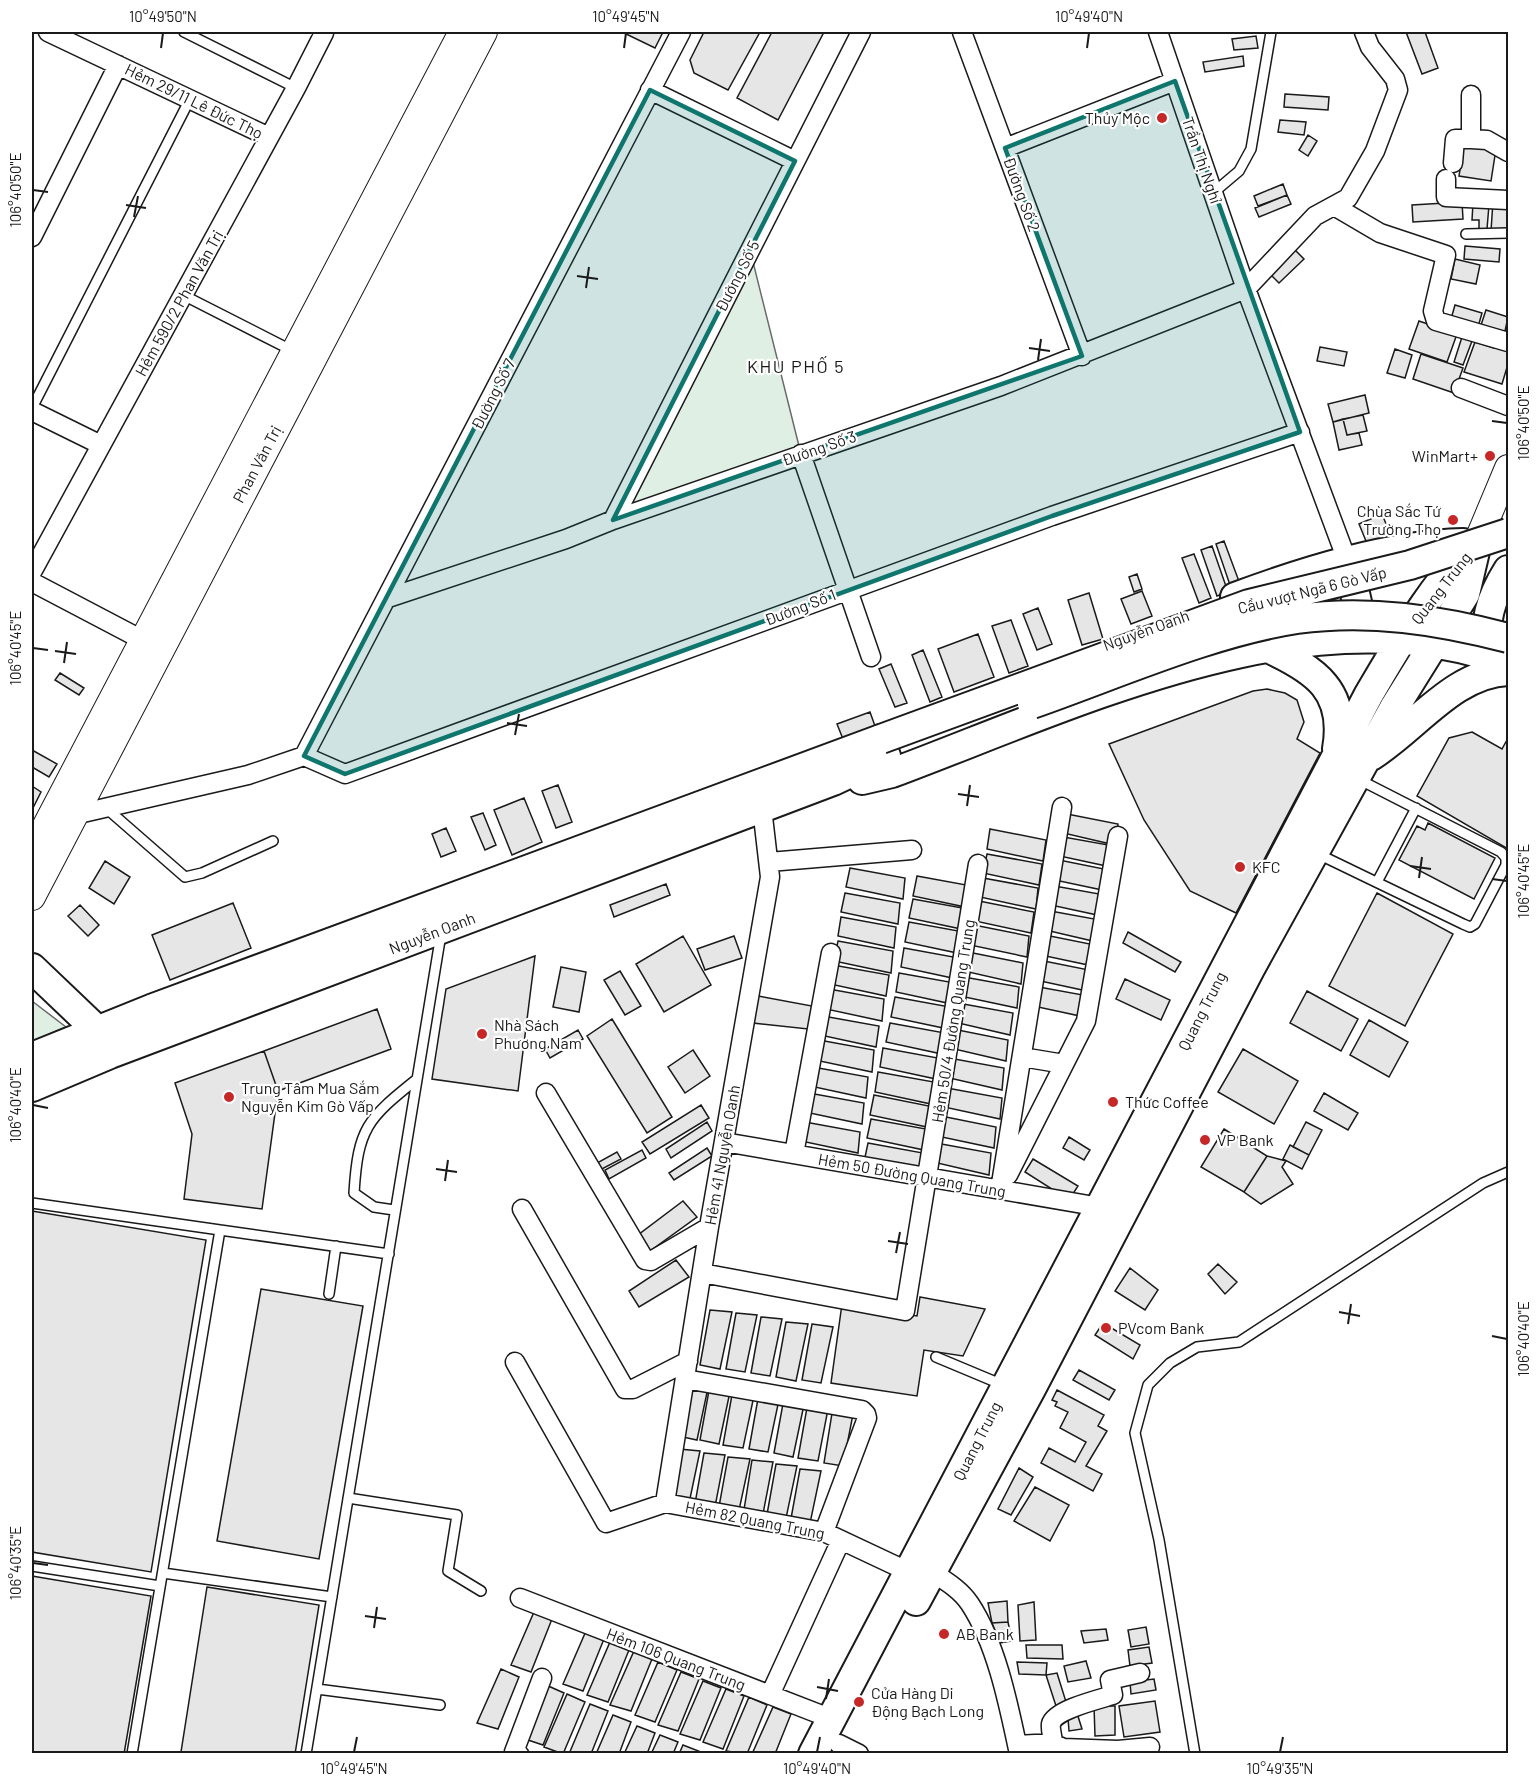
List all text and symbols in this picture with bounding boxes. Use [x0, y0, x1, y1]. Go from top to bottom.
text: 10°49'50"N [129, 7, 197, 25]
text: 10°49'45"N [592, 7, 660, 25]
text: 10°49'40"N [1055, 7, 1123, 25]
street label: Hẻm 29/11 Lê Đức Thọ [122, 59, 266, 142]
place label: Thủy Mộc [1085, 108, 1150, 127]
marker: Thủy Mộc [1155, 111, 1169, 125]
street label: Trần Thị Nghỉ [1179, 114, 1226, 206]
text: 106°40'50"E [6, 152, 24, 228]
street label: Đường Số 2 [1000, 154, 1045, 234]
street label: Hẻm 590/2 Phan Văn Trị [130, 226, 227, 379]
street label: Đường Số 5 [710, 237, 763, 315]
street label: Đường Số 7 [467, 355, 519, 432]
district label: KHU PHỐ 5 [747, 355, 845, 377]
text: 106°40'50"E [1514, 385, 1532, 461]
street label: Phan Văn Trị [228, 422, 285, 506]
street label: Đường Số 3 [779, 426, 859, 469]
place label: WinMart+ [1412, 446, 1478, 465]
marker: WinMart+ [1483, 449, 1497, 463]
place label: Chùa Sắc Tứ Trường Thọ [1357, 501, 1441, 538]
marker: Chùa Sắc Tứ Trường Thọ [1446, 513, 1460, 527]
street label: Quang Trung [1407, 548, 1475, 628]
street label: Cầu vượt Ngã 6 Gò Vấp [1236, 562, 1388, 617]
street label: Đường Số 1 [761, 584, 838, 629]
street label: Nguyễn Oanh [1100, 605, 1192, 654]
text: 106°40'45"E [6, 611, 24, 685]
text: 106°40'45"E [1514, 844, 1532, 918]
place label: KFC [1252, 857, 1281, 876]
marker: KFC [1233, 860, 1247, 874]
street label: Nguyễn Oanh [386, 907, 478, 958]
street label: Hẻm 50/4 Đường Quang Trung [927, 918, 978, 1124]
street label: Quang Trung [1174, 968, 1230, 1053]
place label: Nhà Sách Phương Nam [494, 1015, 582, 1052]
marker: Nhà Sách Phương Nam [475, 1027, 489, 1041]
text: 106°40'40"E [6, 1067, 24, 1143]
place label: Trung Tâm Mua Sắm Nguyễn Kim Gò Vấp [241, 1078, 380, 1115]
street label: Hẻm 41 Nguyễn Oanh [700, 1083, 743, 1227]
marker: Trung Tâm Mua Sắm Nguyễn Kim Gò Vấp [222, 1090, 236, 1104]
place label: Thức Coffee [1125, 1092, 1209, 1111]
marker: Thức Coffee [1106, 1095, 1120, 1109]
place label: VP Bank [1217, 1130, 1274, 1149]
marker: VP Bank [1198, 1133, 1212, 1147]
street label: Hẻm 50 Đường Quang Trung [817, 1149, 1007, 1200]
text: 106°40'40"E [1514, 1301, 1532, 1377]
place label: PVcom Bank [1118, 1318, 1204, 1337]
marker: PVcom Bank [1099, 1321, 1113, 1335]
street label: Quang Trung [949, 1398, 1005, 1483]
street label: Hẻm 82 Quang Trung [684, 1497, 826, 1542]
text: 106°40'35"E [6, 1526, 24, 1600]
street label: Hẻm 106 Quang Trung [604, 1623, 749, 1694]
place label: AB Bank [956, 1624, 1014, 1643]
marker: AB Bank [937, 1627, 951, 1641]
place label: Cửa Hàng Di Động Bạch Long [871, 1683, 984, 1720]
marker: Cửa Hàng Di Động Bạch Long [852, 1695, 866, 1709]
text: 10°49'45"N [320, 1759, 388, 1777]
text: 10°49'40"N [783, 1759, 851, 1777]
text: 10°49'35"N [1246, 1759, 1314, 1777]

